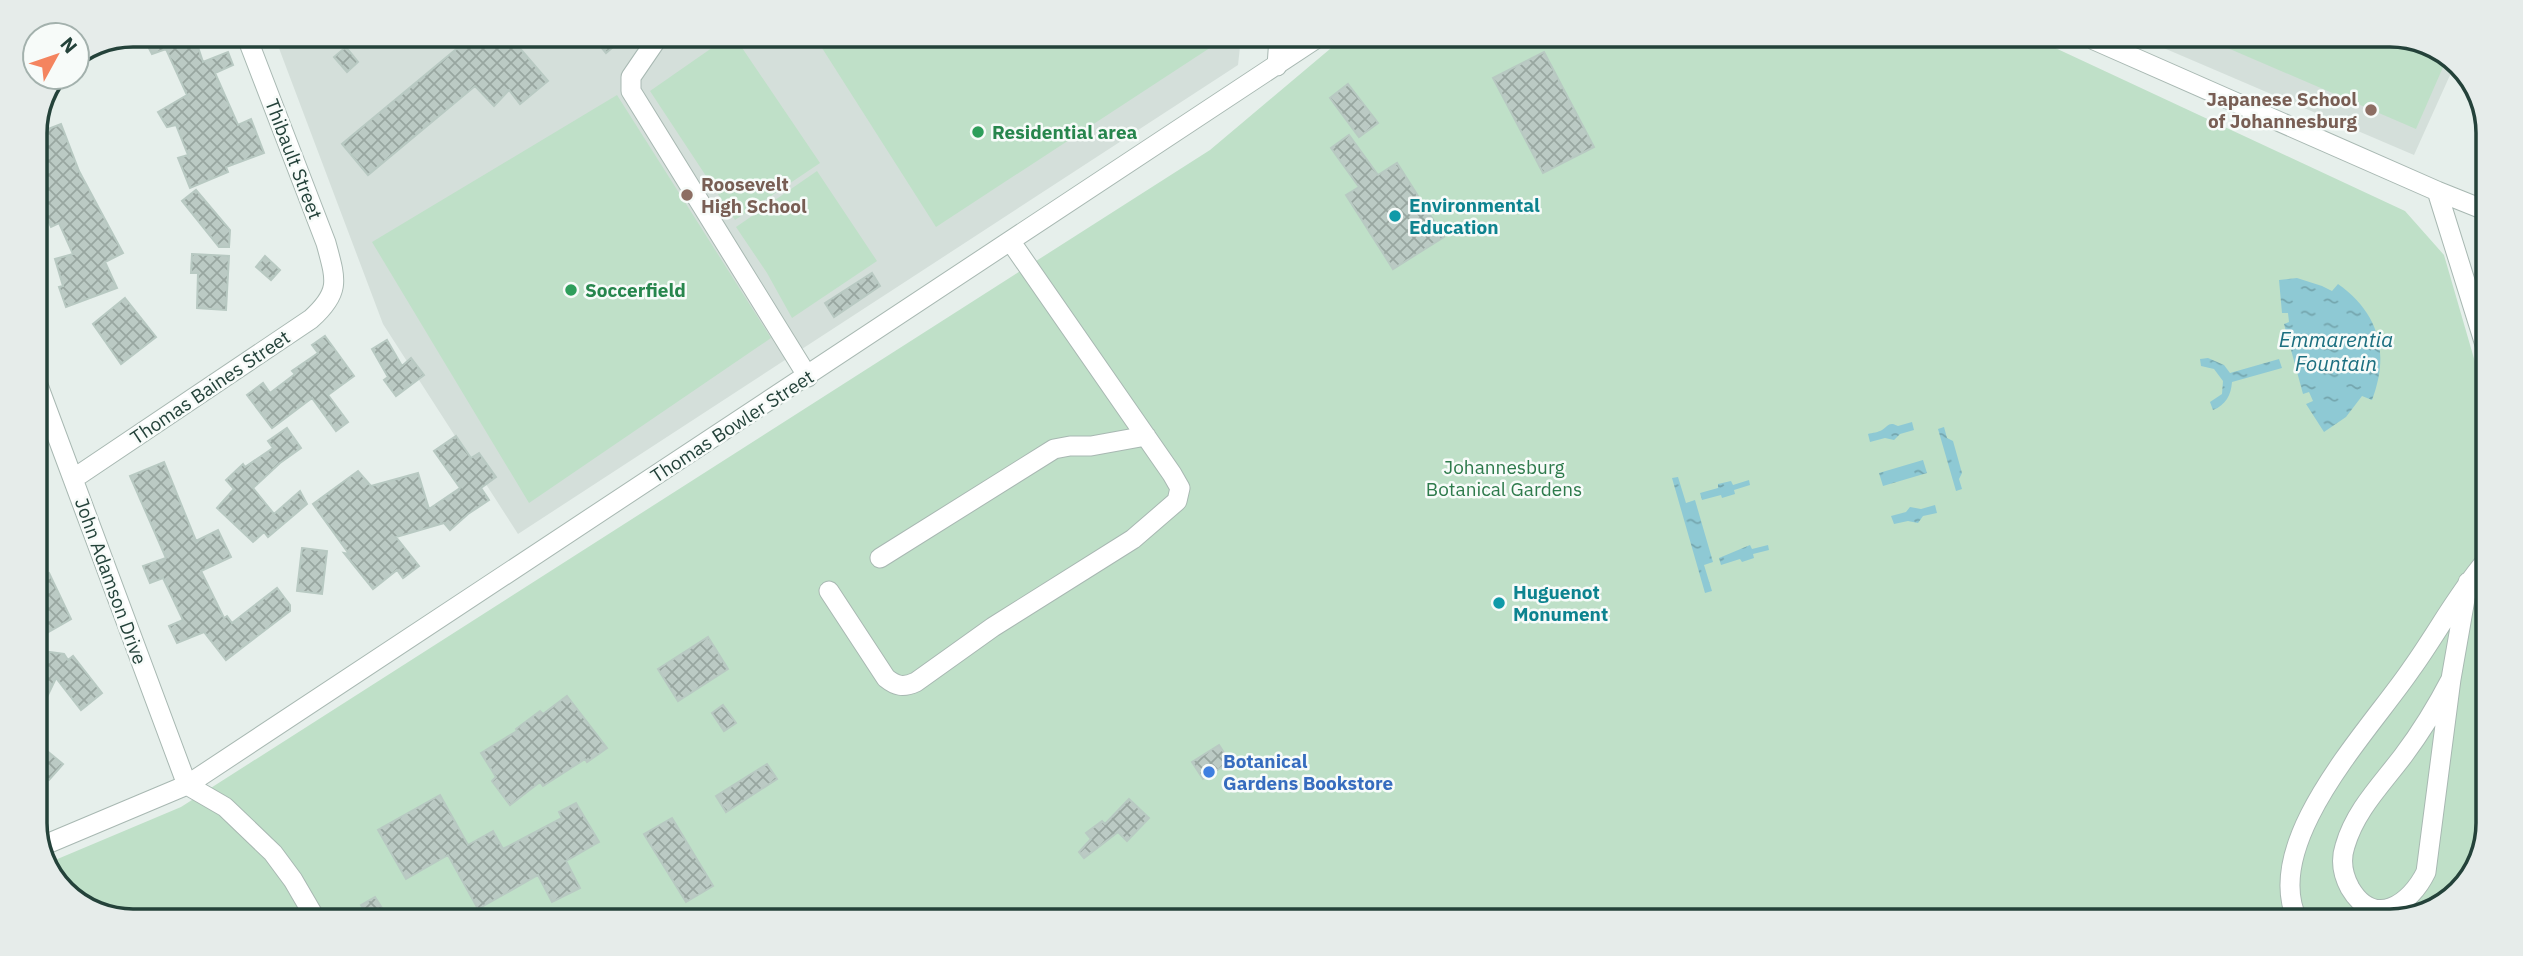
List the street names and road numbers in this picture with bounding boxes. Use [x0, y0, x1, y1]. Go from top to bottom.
street label: Thibault Street [260, 96, 328, 222]
street label: Thomas Baines Street [126, 325, 294, 449]
street label: Thomas Bowler Street [646, 364, 818, 488]
street label: John Adamson Drive [70, 494, 152, 668]

